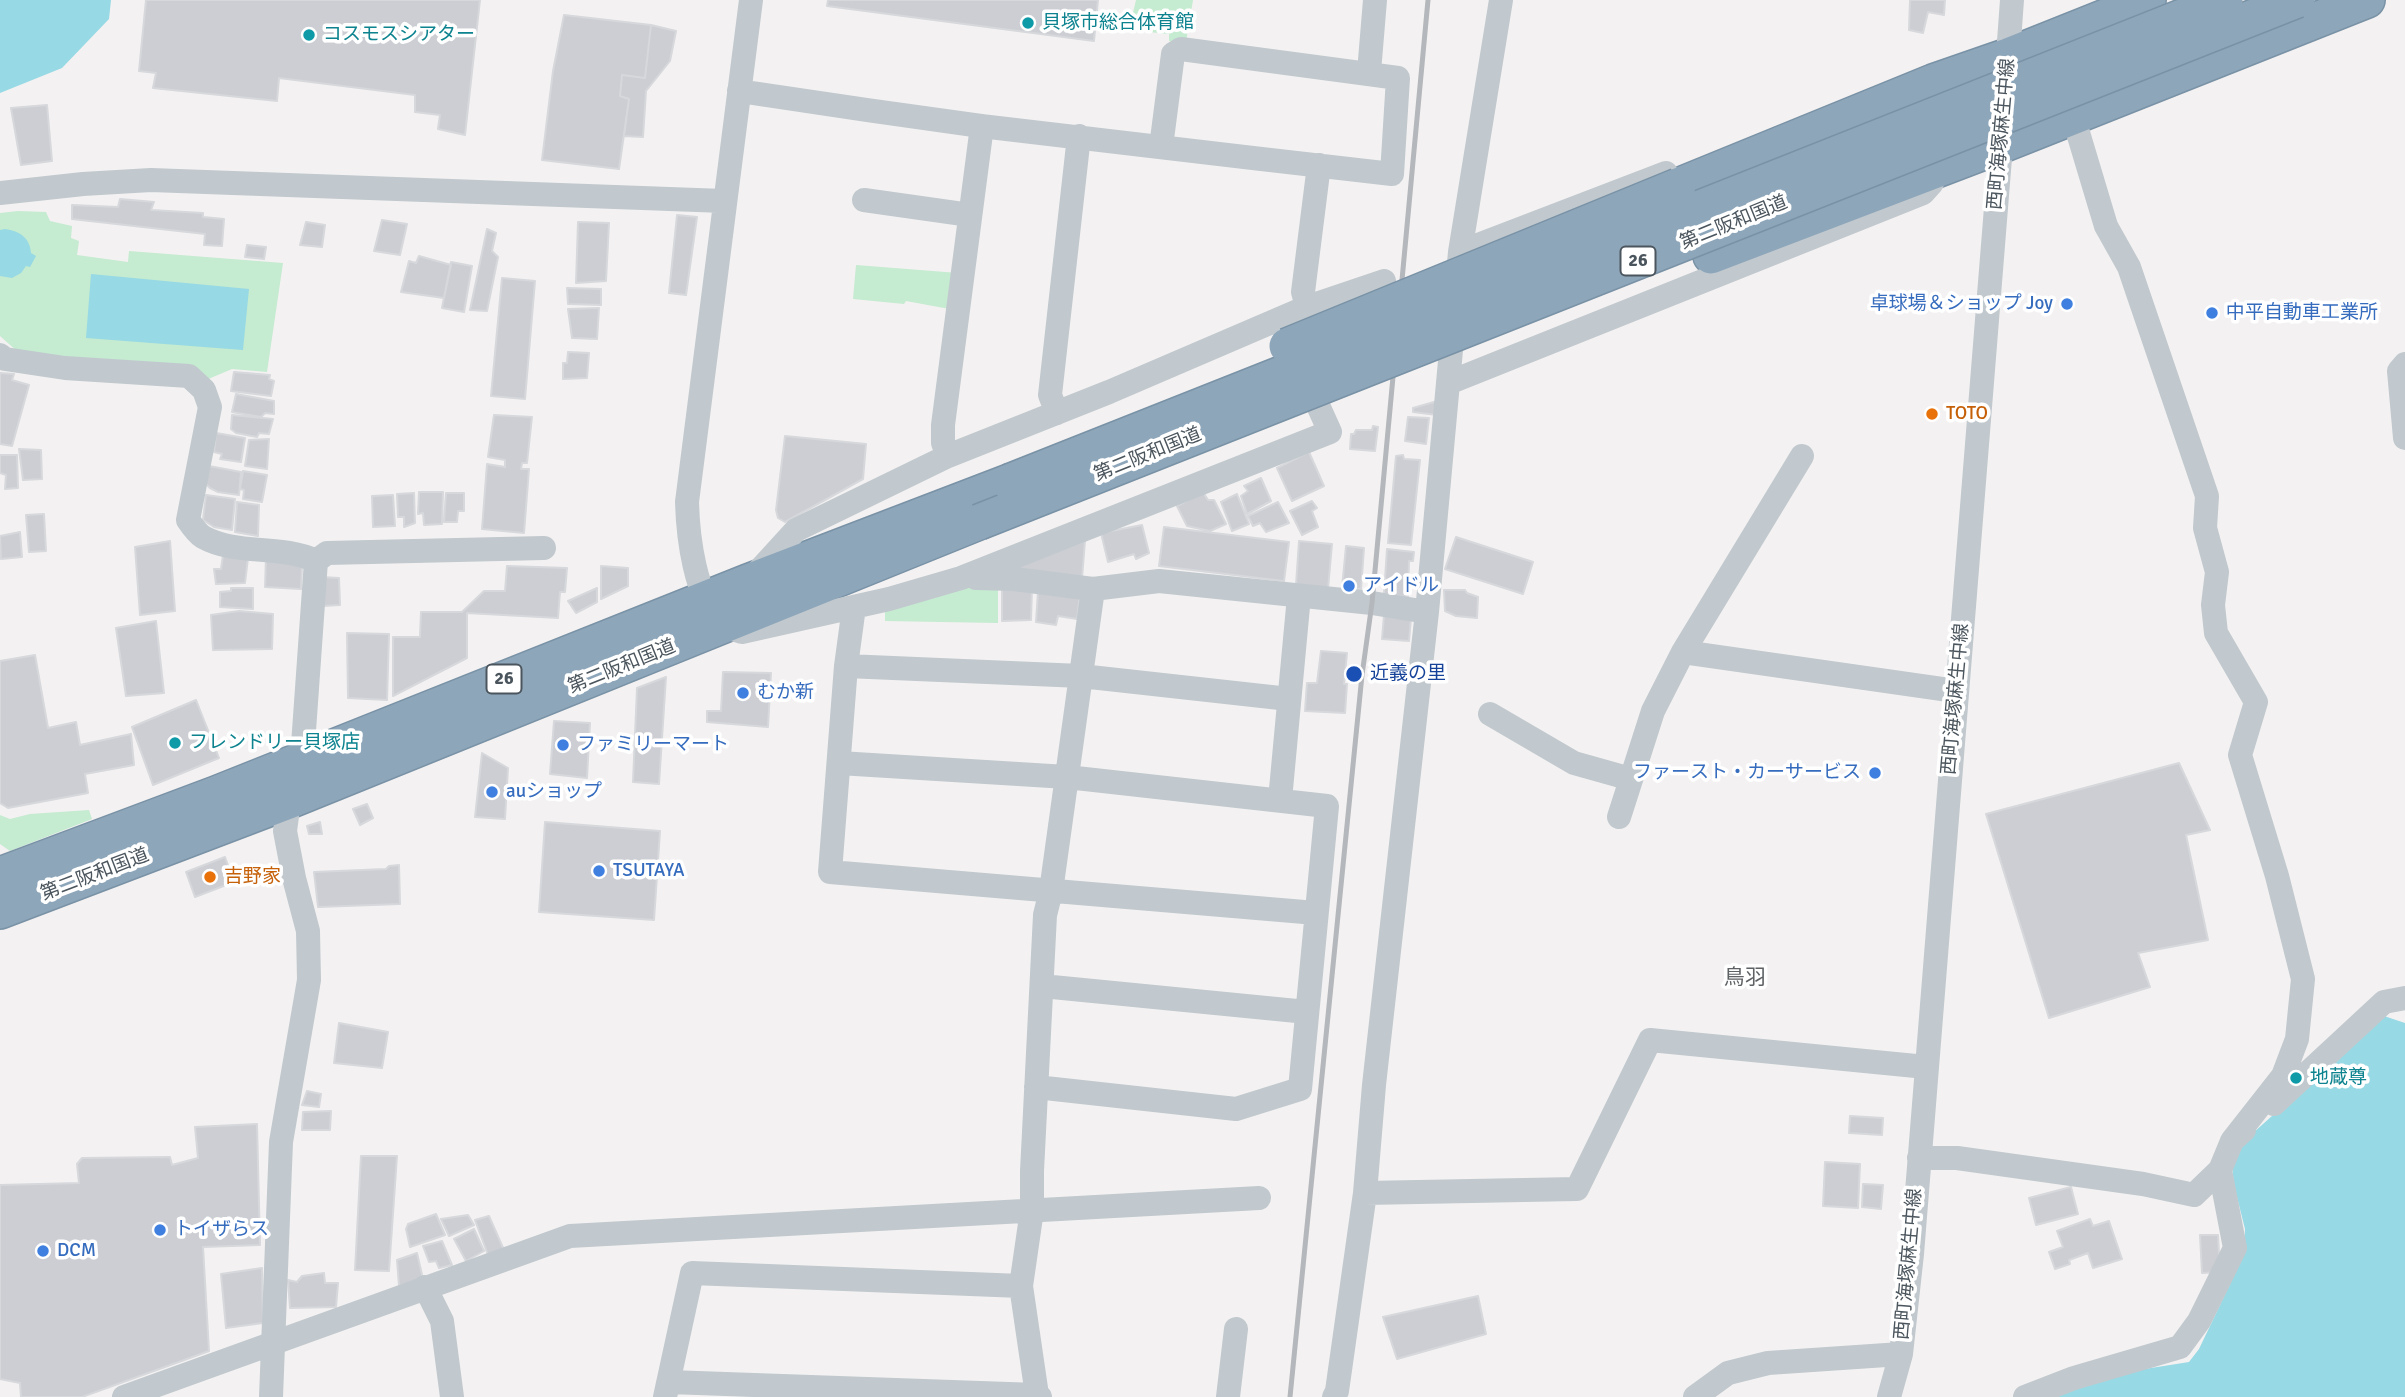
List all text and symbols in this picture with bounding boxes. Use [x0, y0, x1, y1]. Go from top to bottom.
place label: 貝塚市総合体育館 [1042, 12, 1194, 34]
marker: 貝塚市総合体育館 [1020, 15, 1036, 31]
place label: コスモスシアター [323, 24, 475, 46]
marker: コスモスシアター [301, 27, 317, 43]
street label: 西町海塚麻生中線 [1984, 57, 2020, 211]
street label: 第二阪和国道 [1677, 191, 1791, 255]
road number: 26 [1620, 246, 1656, 276]
place label: 卓球場＆ショップ Joy [1870, 293, 2053, 315]
marker: 卓球場＆ショップ Joy [2059, 296, 2075, 312]
place label: 中平自動車工業所 [2226, 302, 2378, 324]
marker: 中平自動車工業所 [2204, 305, 2220, 321]
place label: TOTO [1946, 403, 1988, 425]
marker: TOTO [1924, 406, 1940, 422]
street label: 第二阪和国道 [1091, 423, 1205, 487]
place label: アイドル [1363, 575, 1439, 597]
marker: アイドル [1341, 578, 1357, 594]
street label: 西町海塚麻生中線 [1938, 622, 1974, 776]
street label: 第二阪和国道 [565, 635, 679, 699]
place label: 近義の里 [1370, 663, 1446, 685]
road number: 26 [486, 664, 522, 694]
marker: 近義の里 [1344, 664, 1364, 684]
place label: むか新 [757, 682, 814, 704]
marker: むか新 [735, 685, 751, 701]
place label: フレンドリー貝塚店 [189, 732, 360, 754]
place label: ファミリーマート [577, 734, 729, 756]
marker: フレンドリー貝塚店 [167, 735, 183, 751]
marker: ファミリーマート [555, 737, 571, 753]
place label: ファースト・カーサービス [1633, 762, 1861, 784]
marker: ファースト・カーサービス [1867, 765, 1883, 781]
place label: auショップ [506, 781, 602, 803]
marker: auショップ [484, 784, 500, 800]
street label: 第二阪和国道 [38, 844, 152, 906]
place label: TSUTAYA [613, 860, 685, 882]
marker: TSUTAYA [591, 863, 607, 879]
place label: 吉野家 [224, 866, 281, 888]
marker: 吉野家 [202, 869, 218, 885]
district label: 鳥羽 [1724, 965, 1766, 991]
place label: 地蔵尊 [2310, 1067, 2367, 1089]
marker: 地蔵尊 [2288, 1070, 2304, 1086]
street label: 西町海塚麻生中線 [1891, 1187, 1927, 1341]
place label: トイザらス [174, 1219, 269, 1241]
marker: トイザらス [152, 1222, 168, 1238]
place label: DCM [57, 1240, 96, 1262]
marker: DCM [35, 1243, 51, 1259]

